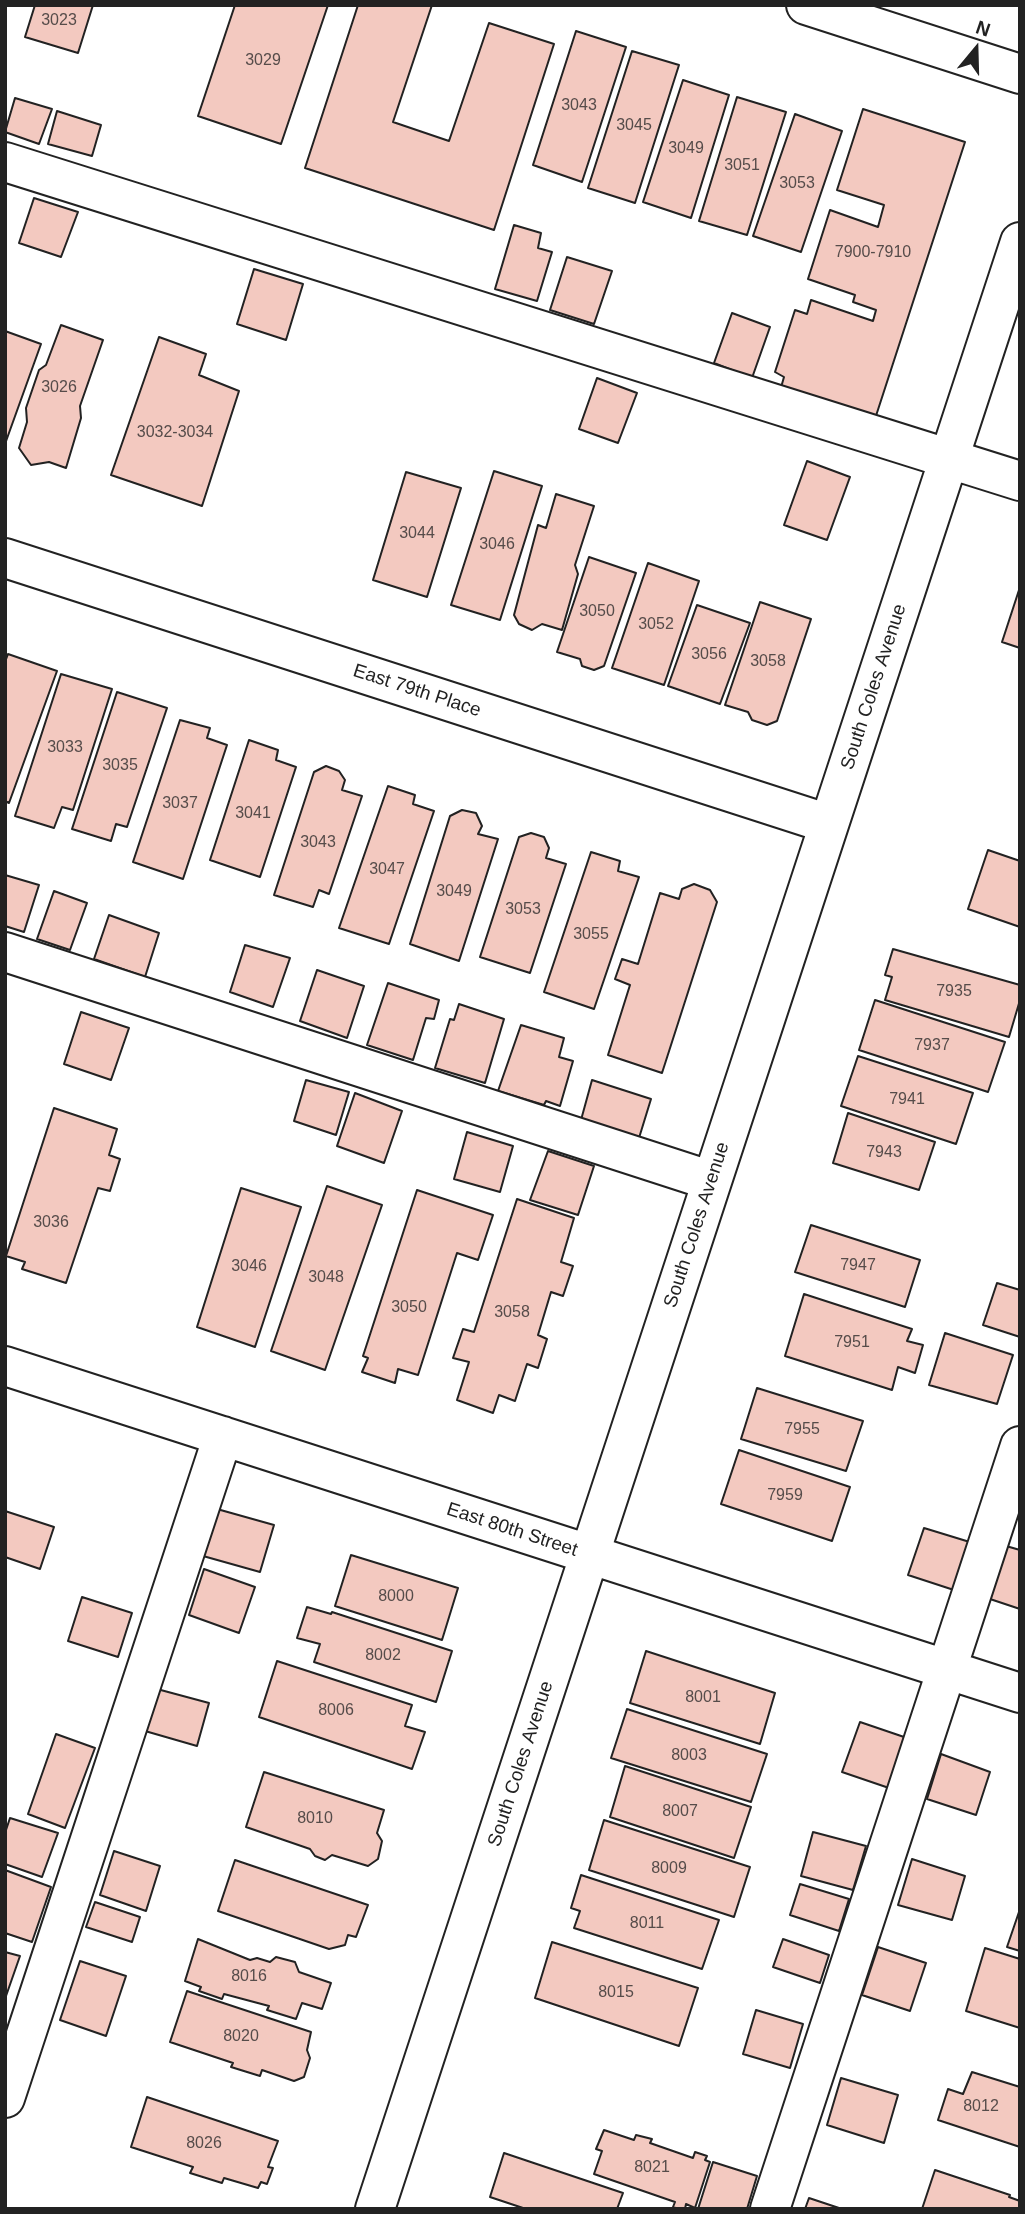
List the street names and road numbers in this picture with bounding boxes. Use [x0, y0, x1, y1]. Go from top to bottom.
street label: South Coles Avenue [836, 601, 912, 773]
street label: East 79th Place [350, 660, 484, 722]
street label: South Coles Avenue [659, 1139, 735, 1311]
street label: East 80th Street [444, 1498, 580, 1562]
street label: South Coles Avenue [483, 1678, 559, 1850]

